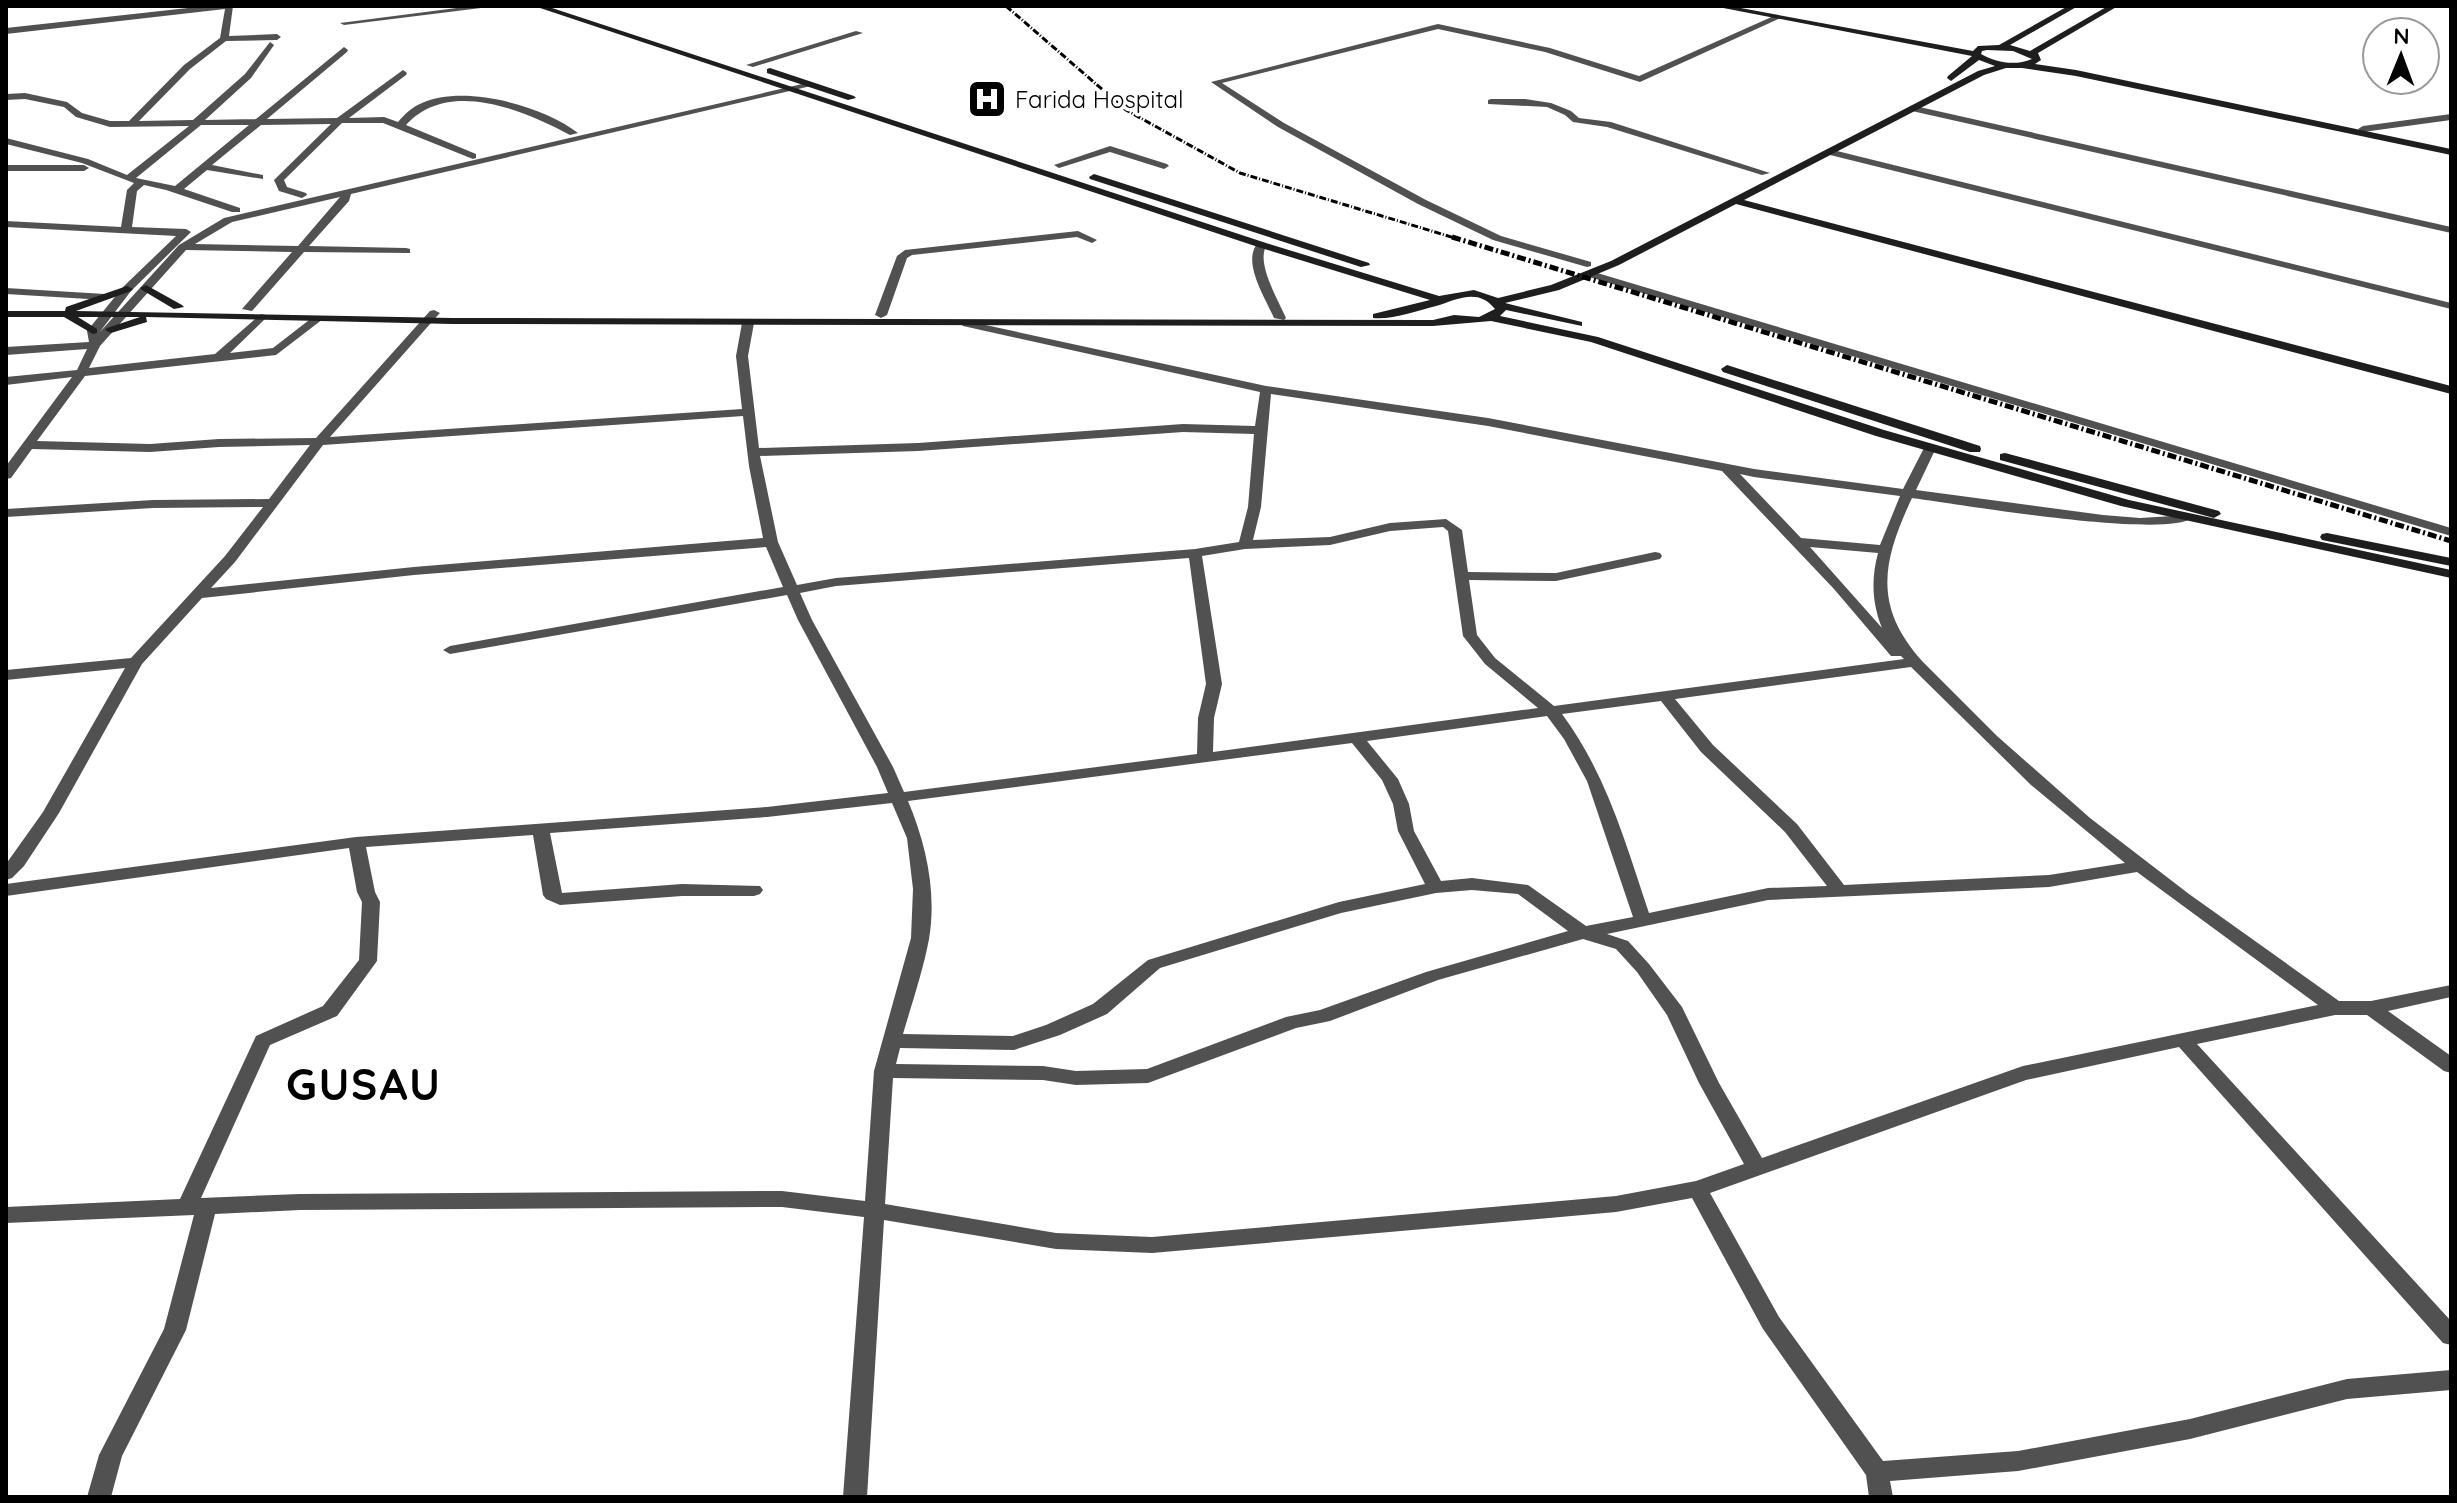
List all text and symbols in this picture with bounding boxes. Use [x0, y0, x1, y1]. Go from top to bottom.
north arrow [2361, 16, 2441, 96]
text: N [2393, 22, 2410, 50]
hospital icon: Farida Hospital [966, 78, 1008, 120]
place label: Farida Hospital [1015, 84, 1184, 114]
district label: GUSAU [286, 1056, 442, 1111]

